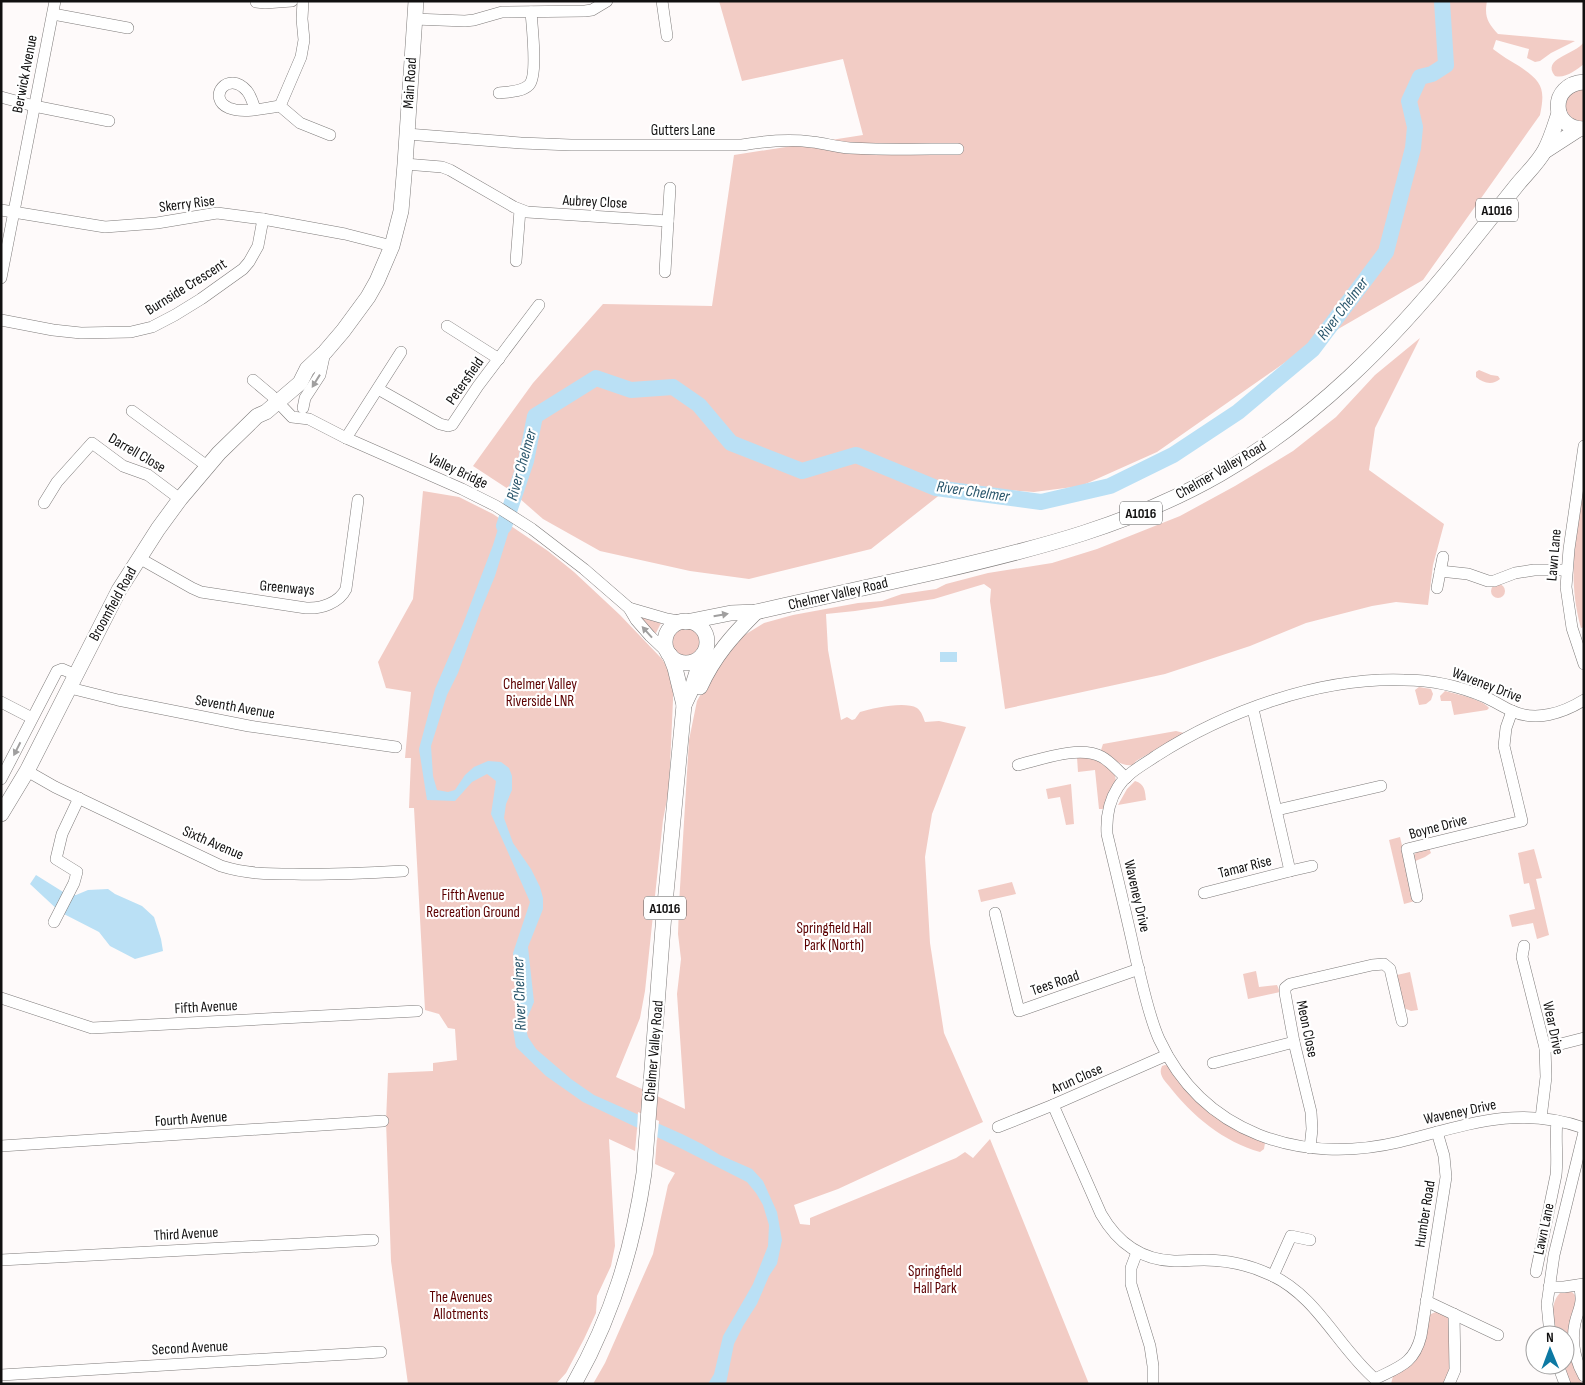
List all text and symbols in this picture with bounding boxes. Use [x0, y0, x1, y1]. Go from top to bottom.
street label: Berwick Avenue [8, 33, 42, 115]
street label: Main Road [399, 57, 421, 109]
street label: Gutters Lane [651, 121, 715, 140]
street label: Skerry Rise [158, 191, 216, 217]
street label: Aubrey Close [561, 191, 628, 213]
road number: A1016 [1476, 198, 1518, 222]
street label: Burnside Crescent [142, 254, 231, 320]
water label: River Chelmer [1313, 274, 1373, 344]
street label: Petersfield [442, 353, 488, 409]
one-way arrow [311, 374, 321, 387]
water label: River Chelmer [503, 427, 541, 503]
street label: Darrell Close [105, 429, 169, 477]
street label: Chelmer Valley Road [1172, 436, 1270, 504]
street label: Valley Bridge [425, 449, 491, 493]
water label: River Chelmer [935, 477, 1011, 507]
road number: A1016 [1120, 502, 1162, 524]
street label: Lawn Lane [1542, 528, 1566, 582]
street label: Broomfield Road [85, 564, 141, 644]
street label: Chelmer Valley Road [786, 573, 890, 615]
street label: Greenways [259, 576, 315, 600]
one-way arrow [713, 610, 729, 618]
one-way arrow [641, 626, 653, 638]
street label: Waveney Drive [1449, 663, 1525, 707]
park label: Chelmer Valley Riverside LNR [503, 675, 577, 711]
street label: Seventh Avenue [194, 691, 276, 723]
one-way arrow [13, 742, 21, 756]
street label: Boyne Drive [1407, 810, 1469, 844]
street label: Sixth Avenue [179, 822, 247, 864]
street label: Tamar Rise [1216, 851, 1274, 883]
street label: Waveney Drive [1119, 858, 1155, 934]
park label: Fifth Avenue Recreation Ground [426, 886, 520, 922]
road number: A1016 [644, 896, 686, 920]
park label: Springfield Hall Park (North) [796, 919, 872, 955]
water label: River Chelmer [509, 956, 531, 1031]
street label: Tees Road [1028, 966, 1082, 1000]
street label: Fifth Avenue [174, 996, 238, 1018]
street label: Meon Close [1292, 999, 1322, 1059]
street label: Chelmer Valley Road [640, 1000, 668, 1102]
street label: Wear Drive [1538, 1000, 1568, 1056]
street label: Arun Close [1048, 1059, 1105, 1099]
street label: Waveney Drive [1422, 1095, 1498, 1129]
street label: Fourth Avenue [154, 1107, 228, 1131]
street label: Humber Road [1410, 1179, 1440, 1249]
street label: Lawn Lane [1529, 1201, 1559, 1257]
street label: Third Avenue [153, 1223, 219, 1245]
park label: Springfield Hall Park [908, 1262, 962, 1298]
park label: The Avenues Allotments [430, 1288, 492, 1324]
north arrow [1525, 1325, 1575, 1375]
text: N [1546, 1329, 1554, 1346]
street label: Second Avenue [151, 1337, 229, 1359]

